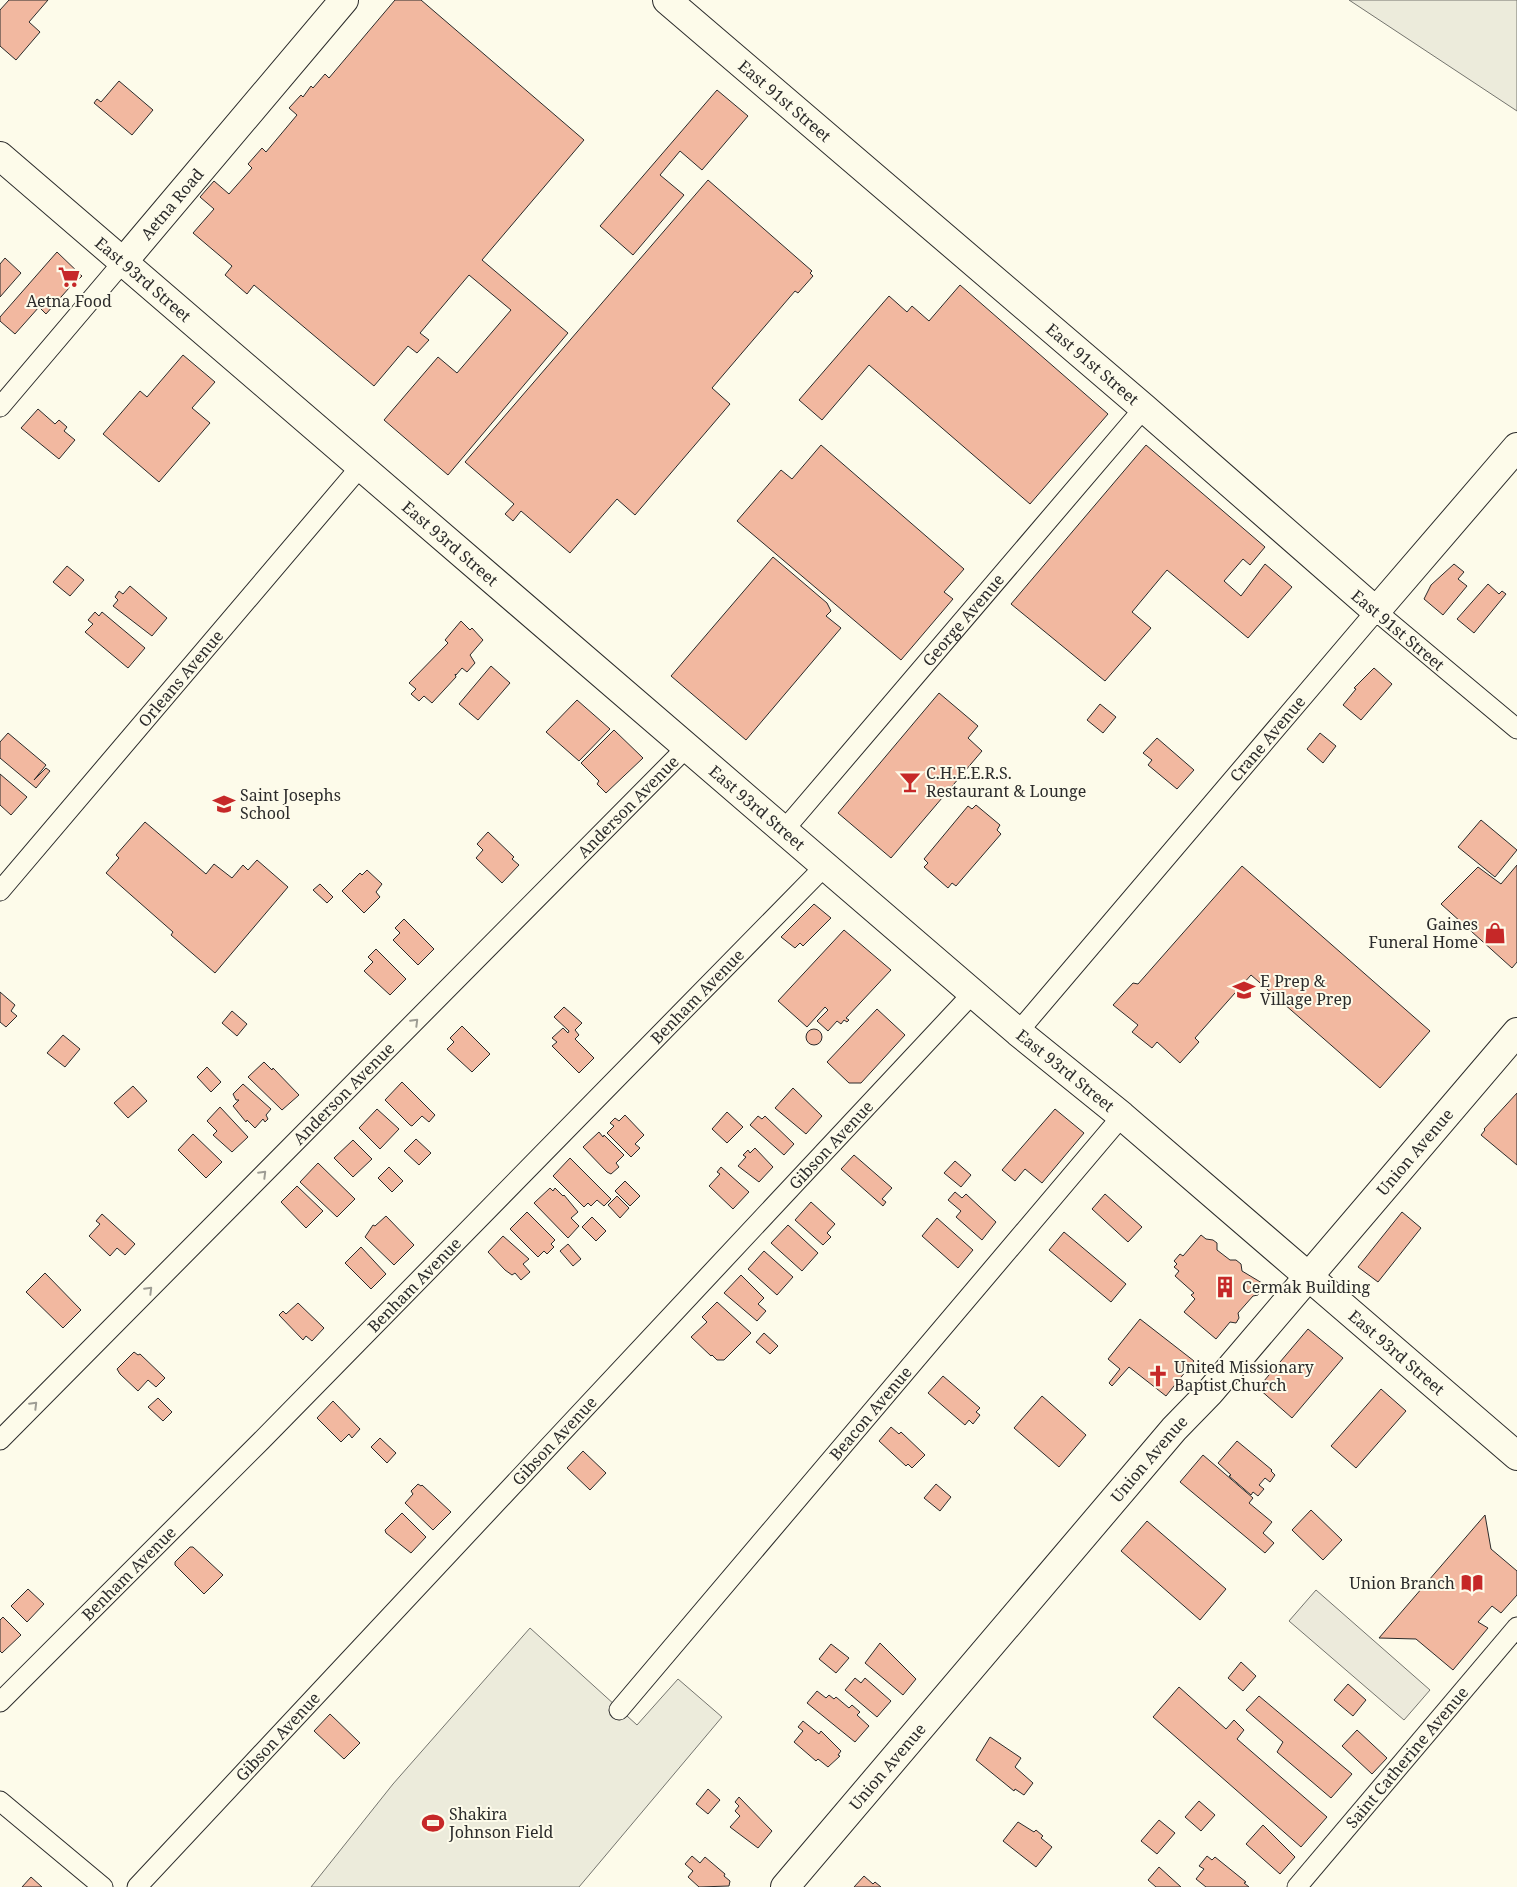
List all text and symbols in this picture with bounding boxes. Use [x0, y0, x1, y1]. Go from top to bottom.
street label: East 91st Street [734, 55, 836, 147]
street label: Aetna Road [135, 163, 209, 244]
street label: East 93rd Street [91, 232, 196, 327]
supermarket icon: Aetna Food [56, 264, 82, 290]
place label: Aetna Food [26, 290, 112, 312]
street label: East 91st Street [1041, 318, 1144, 410]
street label: East 93rd Street [398, 496, 503, 591]
street label: George Avenue [917, 569, 1009, 671]
street label: East 91st Street [1347, 584, 1450, 676]
street label: Orleans Avenue [133, 625, 228, 732]
street label: Crane Avenue [1225, 691, 1310, 786]
street label: Anderson Avenue [572, 751, 684, 862]
street label: East 93rd Street [705, 760, 810, 855]
place label: C.H.E.E.R.S. Restaurant & Lounge [926, 762, 1086, 802]
bar icon: C.H.E.E.R.S. Restaurant & Lounge [897, 769, 923, 795]
place label: Saint Josephs School [240, 784, 341, 824]
school or university icon: Saint Josephs School [211, 791, 237, 817]
place label: Gaines Funeral Home [1369, 913, 1478, 953]
shop icon: Gaines Funeral Home [1482, 920, 1508, 946]
street label: Benham Avenue [646, 944, 749, 1049]
place label: E Prep & Village Prep [1260, 970, 1352, 1010]
school or university icon: E Prep & Village Prep [1231, 977, 1257, 1003]
one-way arrow [409, 1019, 418, 1028]
street label: East 93rd Street [1012, 1024, 1119, 1117]
street label: Anderson Avenue [288, 1037, 399, 1149]
street label: Gibson Avenue [784, 1096, 878, 1194]
street label: Union Avenue [1371, 1104, 1458, 1200]
one-way arrow [257, 1171, 266, 1180]
street label: Benham Avenue [363, 1232, 466, 1337]
building icon: Cermak Building [1212, 1274, 1238, 1300]
place label: Cermak Building [1242, 1276, 1371, 1298]
one-way arrow [143, 1286, 152, 1295]
street label: East 93rd Street [1344, 1305, 1450, 1400]
place label: United Missionary Baptist Church [1174, 1356, 1315, 1396]
street label: Beacon Avenue [824, 1361, 917, 1465]
church icon: United Missionary Baptist Church [1145, 1363, 1171, 1389]
street label: Gibson Avenue [507, 1391, 601, 1490]
one-way arrow [29, 1402, 38, 1411]
street label: Union Avenue [1106, 1411, 1192, 1507]
street label: Benham Avenue [77, 1521, 181, 1625]
library icon: Union Branch [1459, 1570, 1485, 1596]
place label: Union Branch [1349, 1572, 1455, 1594]
street label: Saint Catherine Avenue [1341, 1682, 1473, 1833]
street label: Gibson Avenue [231, 1687, 325, 1786]
street label: Union Avenue [844, 1718, 931, 1815]
place label: Shakira Johnson Field [448, 1803, 553, 1843]
sports icon: Shakira Johnson Field [420, 1810, 446, 1836]

